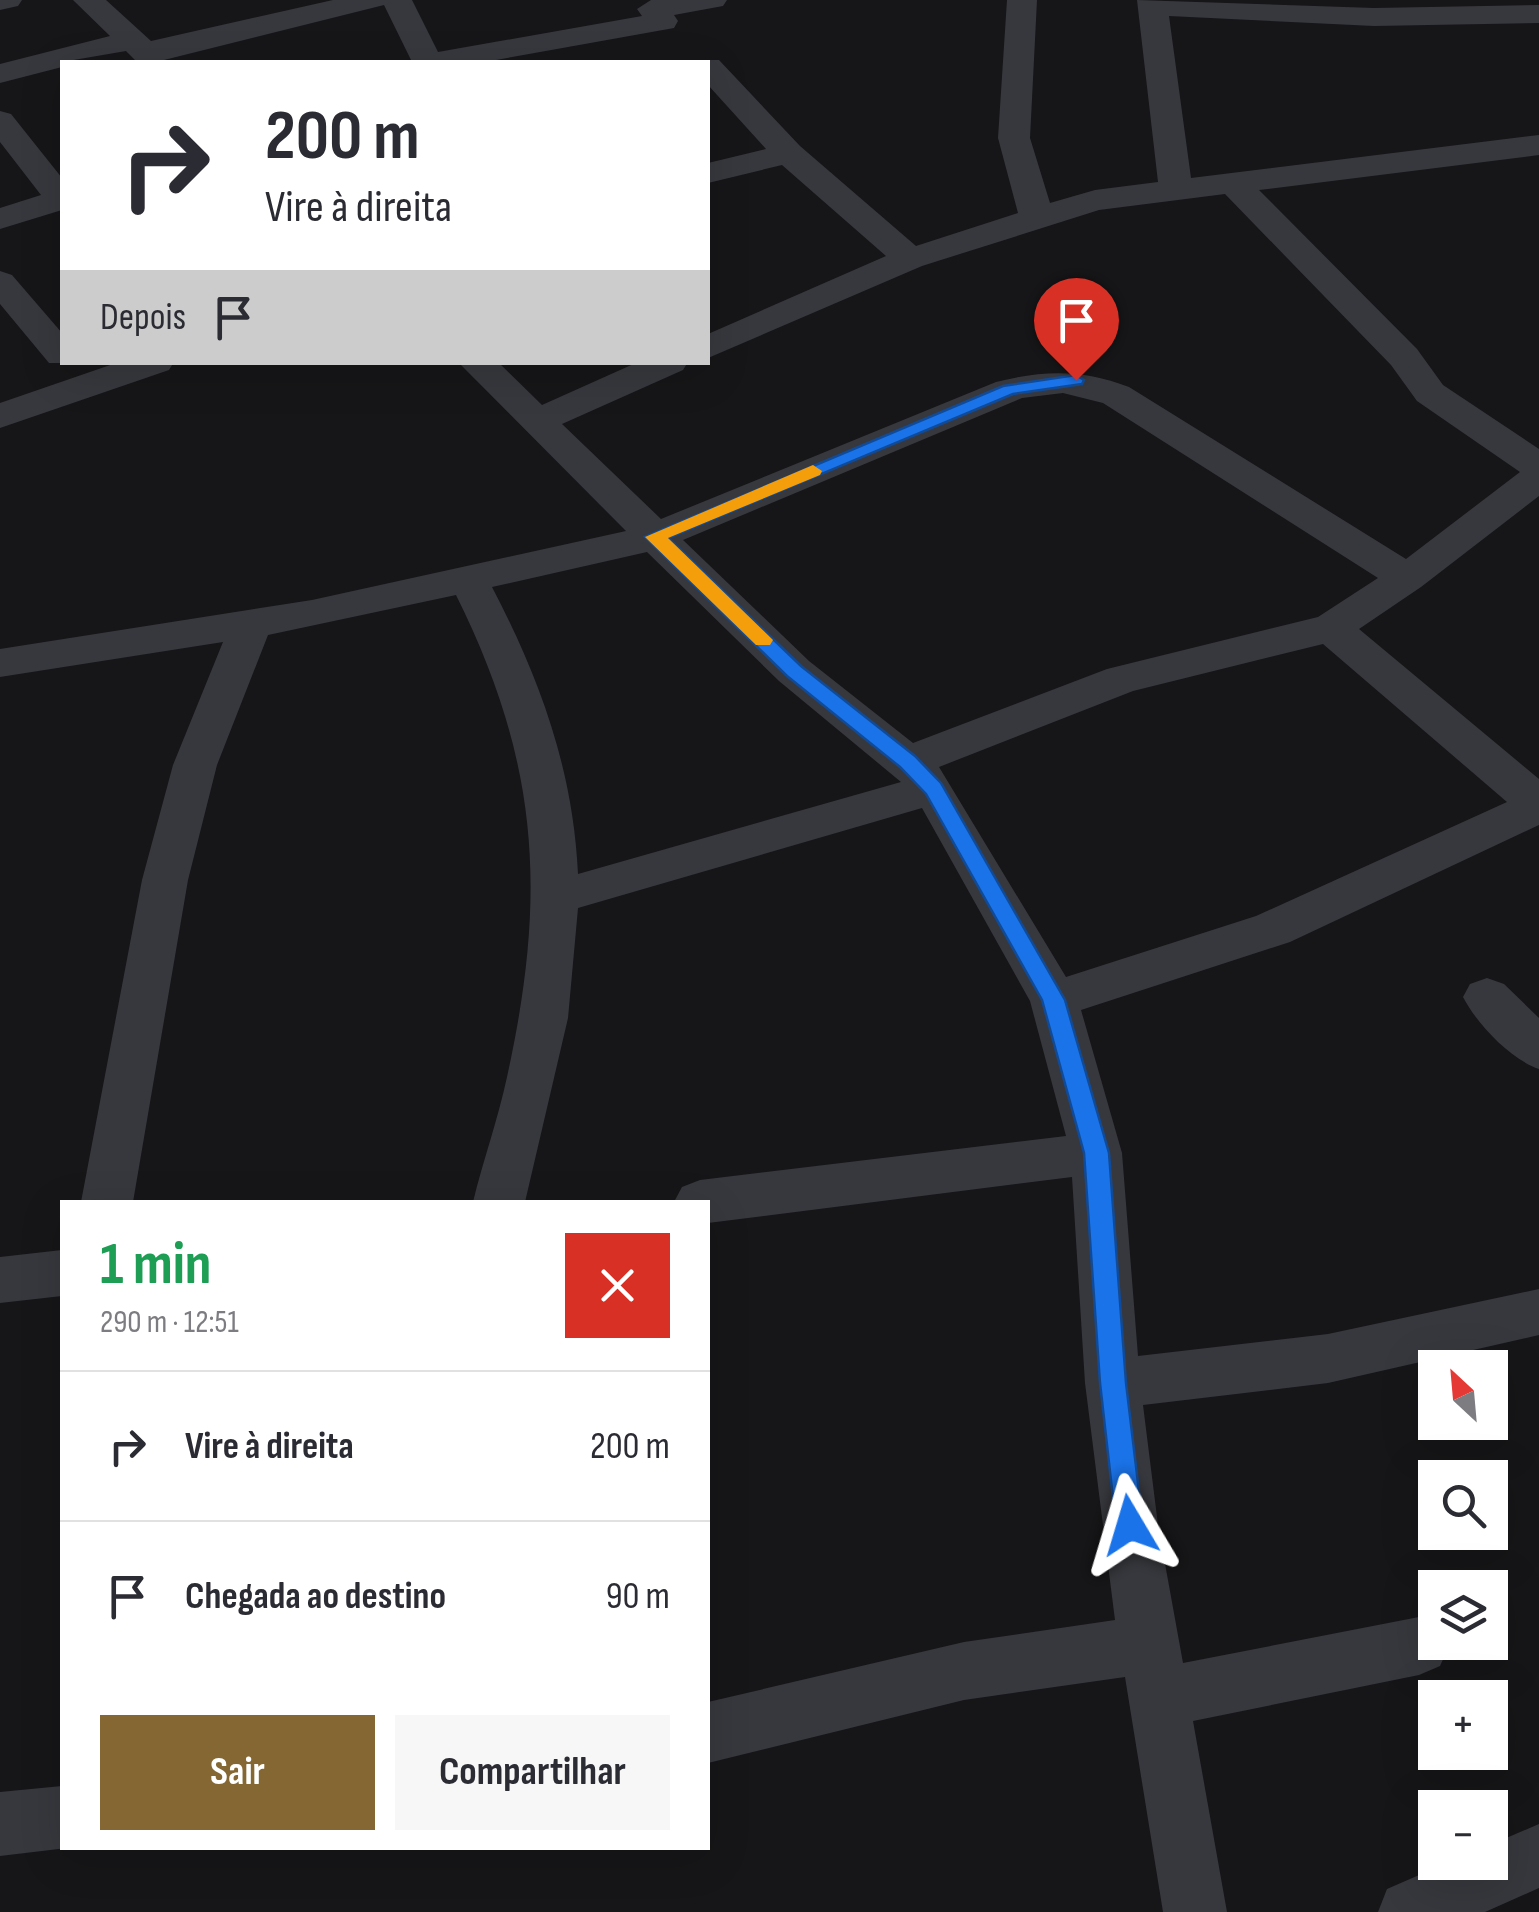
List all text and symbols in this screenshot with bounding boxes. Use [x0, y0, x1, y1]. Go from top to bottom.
text: 200 m [265, 95, 420, 179]
icon: right [100, 100, 230, 230]
text: Vire à direita [265, 180, 452, 235]
pin [1034, 278, 1119, 381]
icon: arrive [206, 290, 261, 345]
icon: arrive [1049, 293, 1104, 348]
text: Depois [100, 295, 186, 340]
text: 1 min [100, 1229, 212, 1301]
button: close [565, 1233, 670, 1338]
text: 290 m · 12:51 [100, 1303, 239, 1342]
north arrow [1418, 1350, 1508, 1440]
map controls [1418, 1350, 1508, 1880]
icon: right [100, 1419, 155, 1474]
text: Vire à direita [185, 1424, 354, 1469]
text: 200 m [590, 1424, 670, 1469]
button: search [1418, 1460, 1508, 1550]
position arrow [1078, 1473, 1182, 1577]
icon: arrive [100, 1569, 155, 1624]
button: layers [1418, 1570, 1508, 1660]
text: Chegada ao destino [185, 1574, 446, 1619]
text: 90 m [606, 1574, 670, 1619]
button: + [1418, 1680, 1508, 1770]
button: Sair [100, 1715, 375, 1830]
button: Compartilhar [395, 1715, 670, 1830]
button: − [1418, 1790, 1508, 1880]

